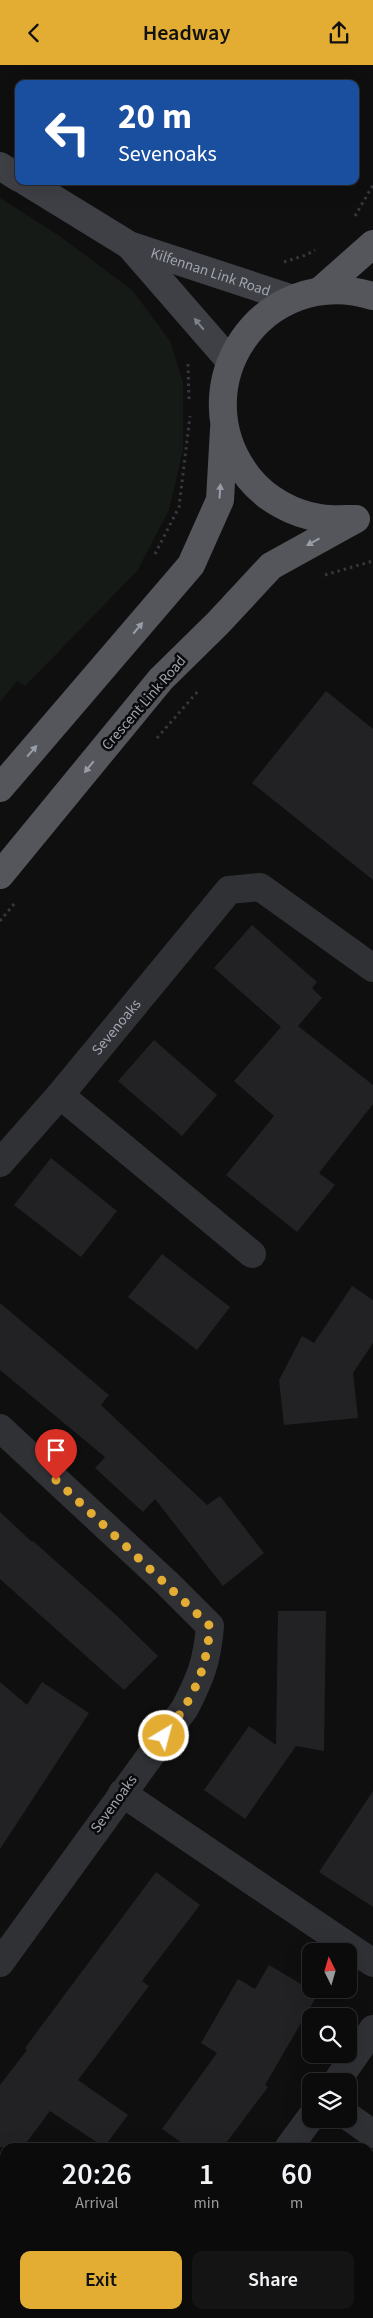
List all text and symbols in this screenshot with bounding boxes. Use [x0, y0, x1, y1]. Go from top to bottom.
text: Headway [143, 17, 230, 49]
icon: back [20, 19, 48, 47]
icon: share [325, 19, 353, 47]
text: 20 m [118, 92, 192, 142]
icon: left [35, 100, 100, 165]
text: Sevenoaks [118, 138, 217, 170]
street label: Kilfennan Link Road [148, 242, 273, 301]
one-way arrow [193, 317, 204, 330]
one-way arrow [217, 483, 225, 499]
one-way arrow [306, 538, 320, 547]
one-way arrow [133, 622, 144, 635]
street label: Crescent Link Road [97, 651, 191, 755]
one-way arrow [26, 746, 38, 758]
one-way arrow [83, 760, 94, 773]
street label: Sevenoaks [87, 994, 146, 1060]
pin [35, 1429, 77, 1480]
icon: arrive [42, 1436, 70, 1464]
position arrow [137, 1709, 189, 1761]
street label: Sevenoaks [86, 1771, 142, 1837]
north arrow [302, 1943, 358, 1997]
map controls [302, 1943, 357, 2128]
button: search [302, 2008, 357, 2063]
button: layers [302, 2073, 357, 2128]
text: 20:26 [62, 2153, 132, 2196]
text: 1 [199, 2153, 214, 2196]
text: 60 [281, 2153, 312, 2196]
text: Arrival [75, 2192, 118, 2214]
text: min [194, 2192, 219, 2214]
text: m [290, 2192, 303, 2214]
button: Exit [20, 2251, 182, 2309]
button: Share [192, 2251, 354, 2309]

